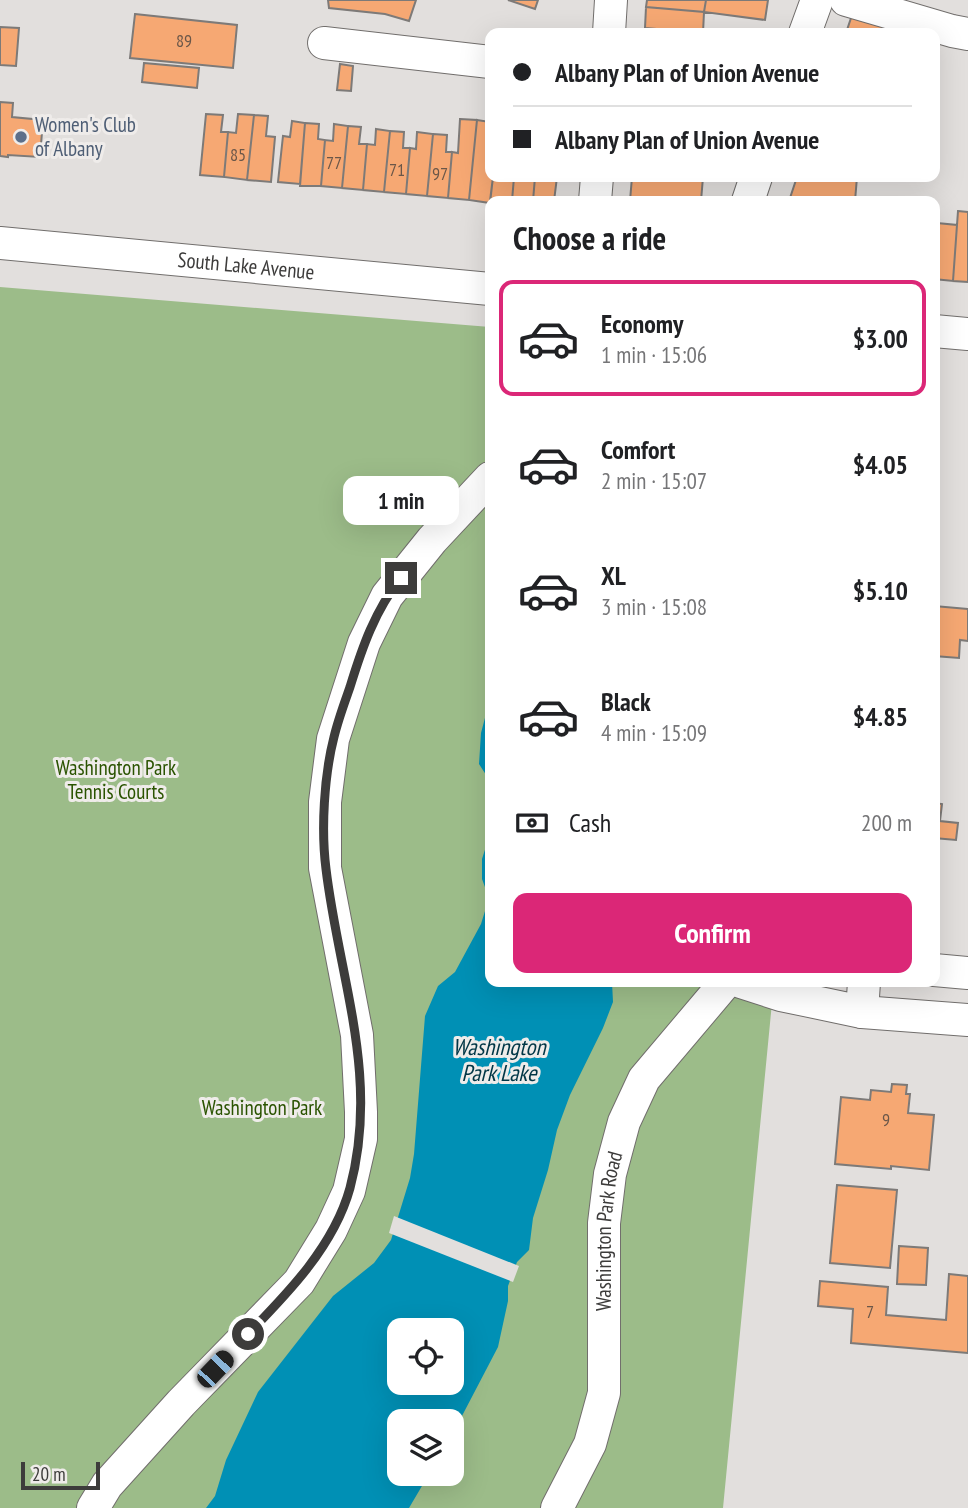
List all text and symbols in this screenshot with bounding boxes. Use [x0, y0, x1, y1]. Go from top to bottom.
house number: 89 [176, 29, 192, 52]
text: Albany Plan of Union Avenue [555, 56, 819, 89]
place label: Women's Club of Albany [35, 111, 136, 162]
text: Albany Plan of Union Avenue [555, 123, 819, 156]
marker: Women's Club of Albany [13, 129, 29, 145]
house number: 85 [230, 143, 246, 166]
house number: 77 [326, 151, 342, 174]
house number: 71 [389, 158, 405, 181]
house number: 97 [432, 162, 448, 185]
text: Choose a ride [513, 217, 666, 259]
street label: South Lake Avenue [176, 246, 316, 285]
icon: car [517, 307, 580, 370]
text: Economy [601, 307, 683, 340]
text: $3.00 [853, 322, 908, 355]
text: 1 min · 15:06 [601, 340, 707, 369]
icon: car [517, 433, 580, 496]
text: Comfort [601, 433, 675, 466]
text: $4.05 [853, 448, 908, 481]
text: 2 min · 15:07 [601, 466, 707, 495]
callout: 1 min [343, 476, 459, 526]
text: 1 min [378, 486, 424, 515]
icon: car [517, 559, 580, 622]
text: XL [601, 559, 626, 592]
route end [385, 562, 417, 594]
text: $5.10 [853, 574, 908, 607]
text: 3 min · 15:08 [601, 592, 707, 621]
icon: car [517, 685, 580, 748]
text: Black [601, 685, 651, 718]
text: $4.85 [853, 700, 908, 733]
text: 4 min · 15:09 [601, 718, 707, 747]
park label: Washington Park Tennis Courts [56, 754, 176, 805]
icon: cash [513, 804, 551, 842]
text: Cash [569, 806, 611, 839]
text: 200 m [861, 808, 912, 837]
button: Confirm [513, 893, 912, 973]
water label: Washington Park Lake [453, 1032, 547, 1087]
park label: Washington Park [202, 1094, 322, 1121]
house number: 9 [882, 1108, 890, 1131]
street label: Washington Park Road [590, 1148, 629, 1311]
house number: 7 [866, 1300, 874, 1323]
route start [232, 1318, 264, 1350]
map controls [387, 1318, 464, 1486]
button: locate [387, 1318, 464, 1395]
car [193, 1347, 238, 1391]
button: layers [387, 1409, 464, 1486]
scale bar [21, 1459, 100, 1491]
text: 20 m [32, 1462, 66, 1486]

